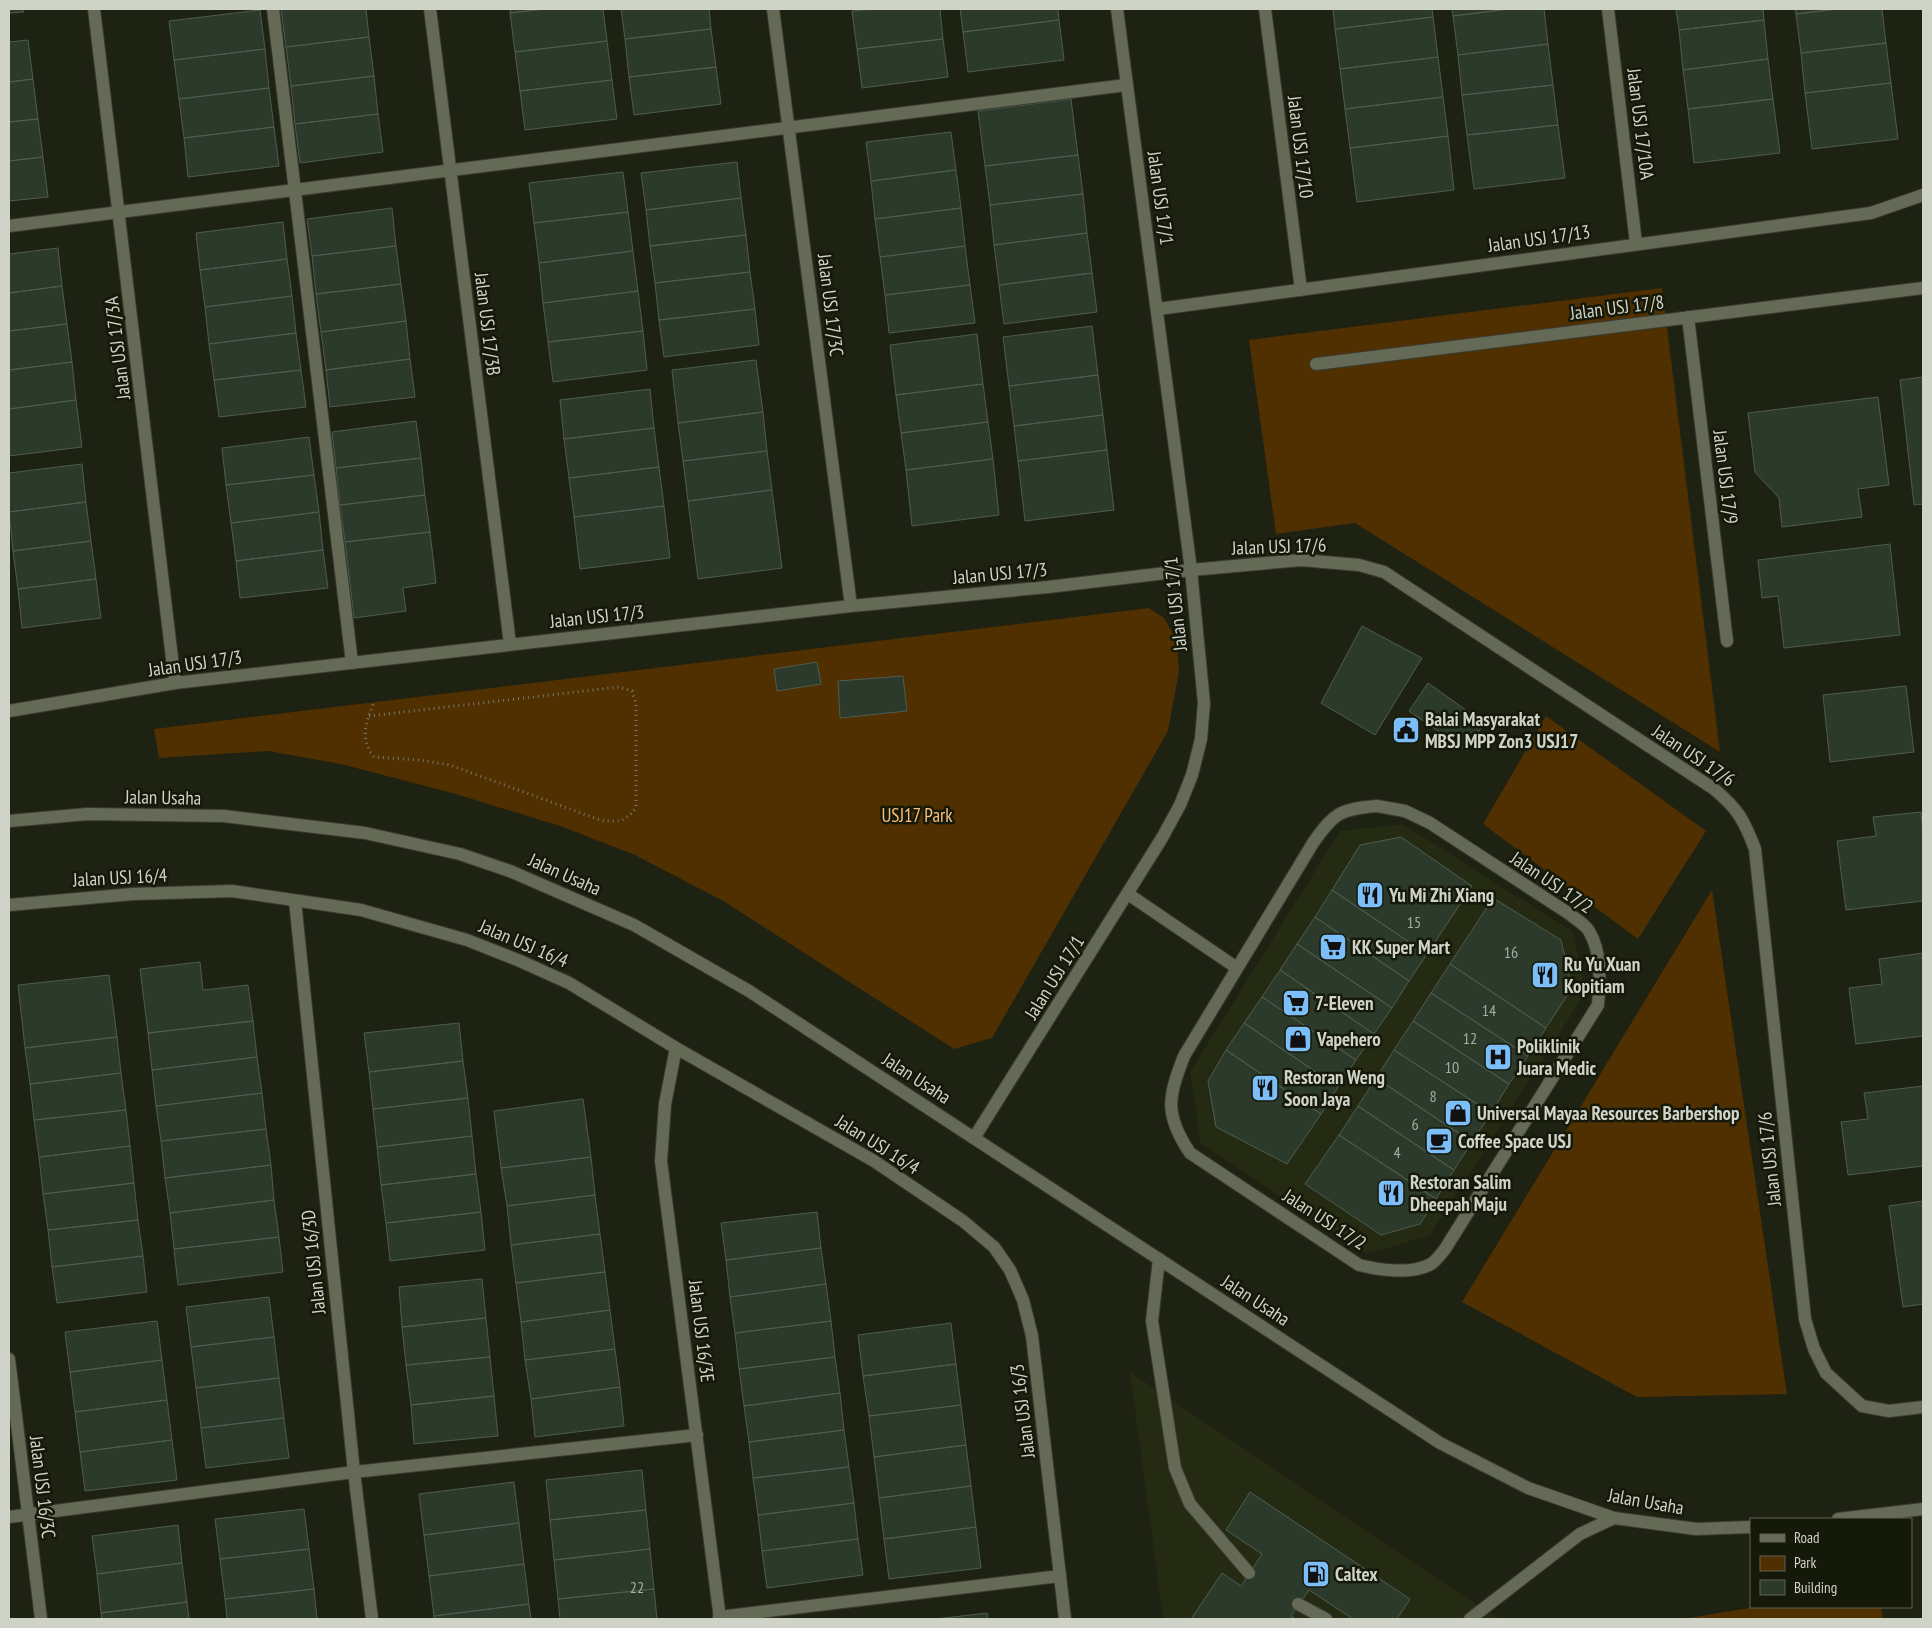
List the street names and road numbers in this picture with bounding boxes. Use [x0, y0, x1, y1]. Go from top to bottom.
street label: Jalan USJ 17/10A [1622, 66, 1660, 181]
street label: Jalan USJ 17/10 [1283, 93, 1319, 200]
street label: Jalan USJ 17/1 [1142, 149, 1179, 246]
street label: Jalan USJ 17/13 [1485, 219, 1592, 257]
street label: Jalan USJ 17/3C [813, 251, 849, 358]
street label: Jalan USJ 17/3B [470, 270, 506, 377]
street label: Jalan USJ 17/8 [1568, 289, 1665, 325]
street label: Jalan USJ 17/3A [99, 295, 135, 402]
street label: Jalan USJ 17/9 [1708, 428, 1744, 525]
street label: Jalan USJ 17/6 [1230, 532, 1327, 560]
street label: Jalan USJ 17/1 [1158, 556, 1192, 653]
street label: Jalan USJ 17/3 [951, 557, 1048, 589]
street label: Jalan USJ 17/3 [548, 599, 645, 633]
street label: Jalan USJ 17/3 [146, 645, 243, 682]
street label: Jalan USJ 17/6 [1647, 718, 1740, 791]
street label: Jalan Usaha [124, 784, 201, 810]
street label: Jalan USJ 17/2 [1505, 845, 1598, 918]
street label: Jalan Usaha [524, 847, 605, 901]
street label: Jalan USJ 16/4 [71, 863, 168, 892]
street label: Jalan USJ 16/4 [475, 913, 573, 973]
street label: Jalan USJ 17/1 [1018, 931, 1089, 1024]
street label: Jalan Usaha [878, 1047, 956, 1109]
street label: Jalan USJ 16/4 [831, 1108, 925, 1179]
street label: Jalan USJ 17/6 [1752, 1111, 1786, 1208]
street label: Jalan USJ 17/2 [1278, 1183, 1371, 1255]
street label: Jalan USJ 16/3D [296, 1209, 330, 1316]
street label: Jalan Usaha [1217, 1269, 1295, 1331]
street label: Jalan USJ 16/3E [684, 1278, 720, 1383]
street label: Jalan USJ 16/3 [1004, 1363, 1040, 1460]
street label: Jalan USJ 16/3C [25, 1433, 61, 1540]
street label: Jalan Usaha [1605, 1482, 1686, 1519]

